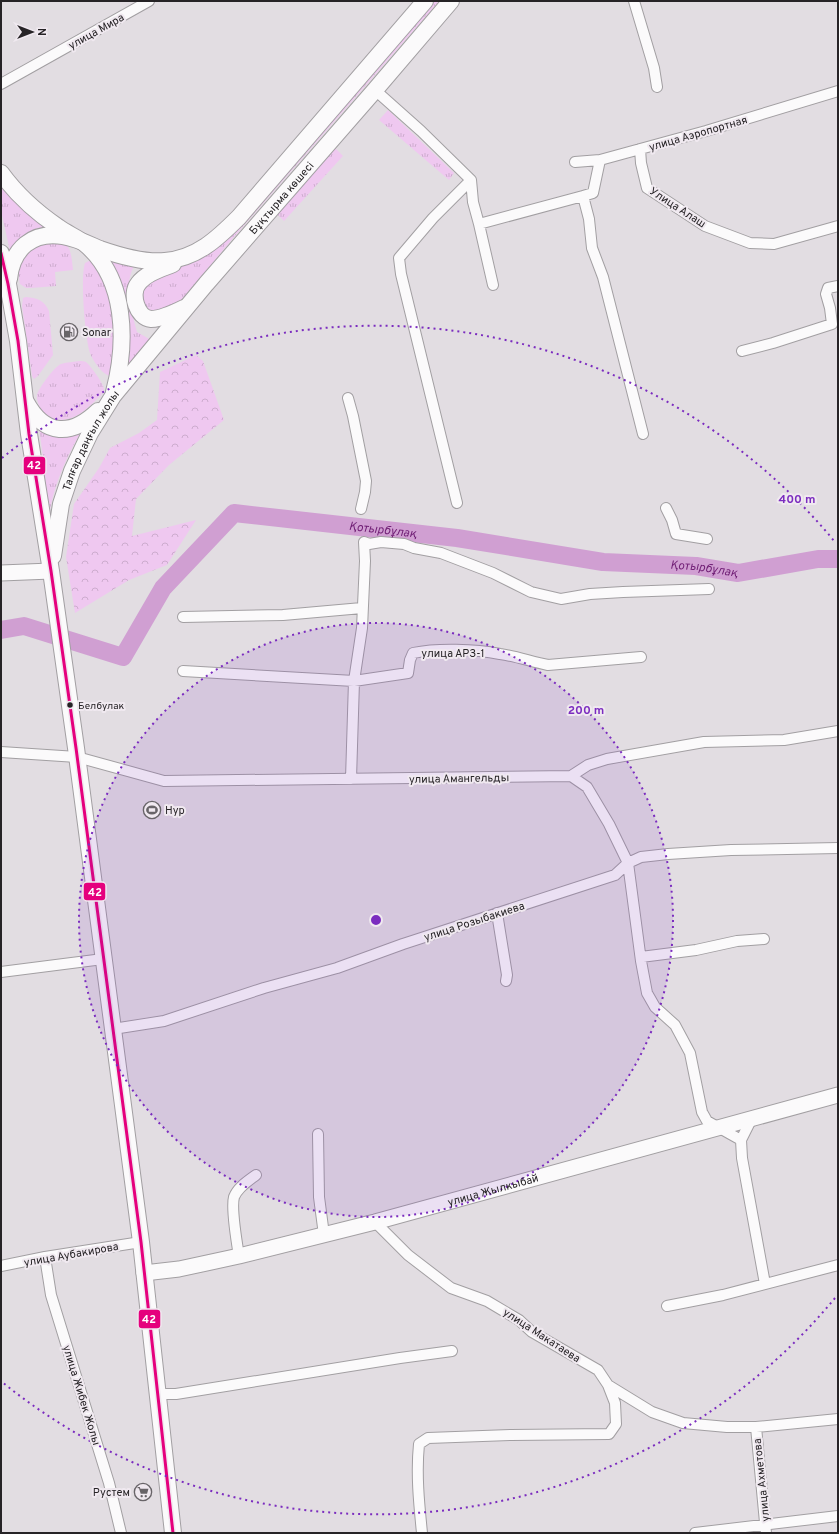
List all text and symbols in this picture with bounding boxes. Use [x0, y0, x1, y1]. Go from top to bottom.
street label: улица Мира [66, 11, 127, 53]
north arrow [12, 12, 52, 52]
text: N [34, 28, 48, 36]
street label: улица Аэропортная [647, 113, 749, 155]
street label: Бұқтырма көшесі [247, 159, 317, 238]
street label: Улица Алаш [647, 184, 708, 231]
fuel station icon: Sonar [59, 322, 79, 342]
place label: Sonar [82, 326, 112, 340]
street label: Талғар даңғыл жолы [60, 388, 123, 493]
line badge: 42 [23, 456, 46, 475]
text: 42 [27, 459, 41, 473]
text: 400 m [778, 492, 816, 508]
water label: Қотырбұлақ [348, 519, 418, 543]
water label: Қотырбұлақ [670, 558, 740, 582]
street label: улица АРЗ-1 [421, 647, 485, 661]
marker: Белбулак [65, 700, 75, 710]
place label: Белбулак [78, 700, 125, 713]
text: 200 m [568, 703, 604, 719]
street label: улица Амангельды [409, 771, 509, 787]
sports icon: Нур [142, 800, 162, 820]
place label: Нур [165, 804, 185, 818]
line badge: 42 [83, 882, 106, 901]
text: 42 [88, 886, 102, 900]
street label: улица Розыбакиева [422, 899, 527, 945]
centre of rings [369, 913, 383, 927]
street label: улица Жылкыбай [446, 1171, 540, 1210]
street label: улица Аубакирова [23, 1240, 120, 1270]
street label: улица Макатаева [500, 1306, 583, 1366]
line badge: 42 [138, 1309, 161, 1329]
text: 42 [142, 1313, 156, 1327]
street label: улица Жибек Жолы [59, 1344, 103, 1447]
street label: улица Ахметова [751, 1437, 773, 1522]
supermarket icon: Рустем [133, 1482, 153, 1502]
place label: Рустем [93, 1486, 130, 1500]

